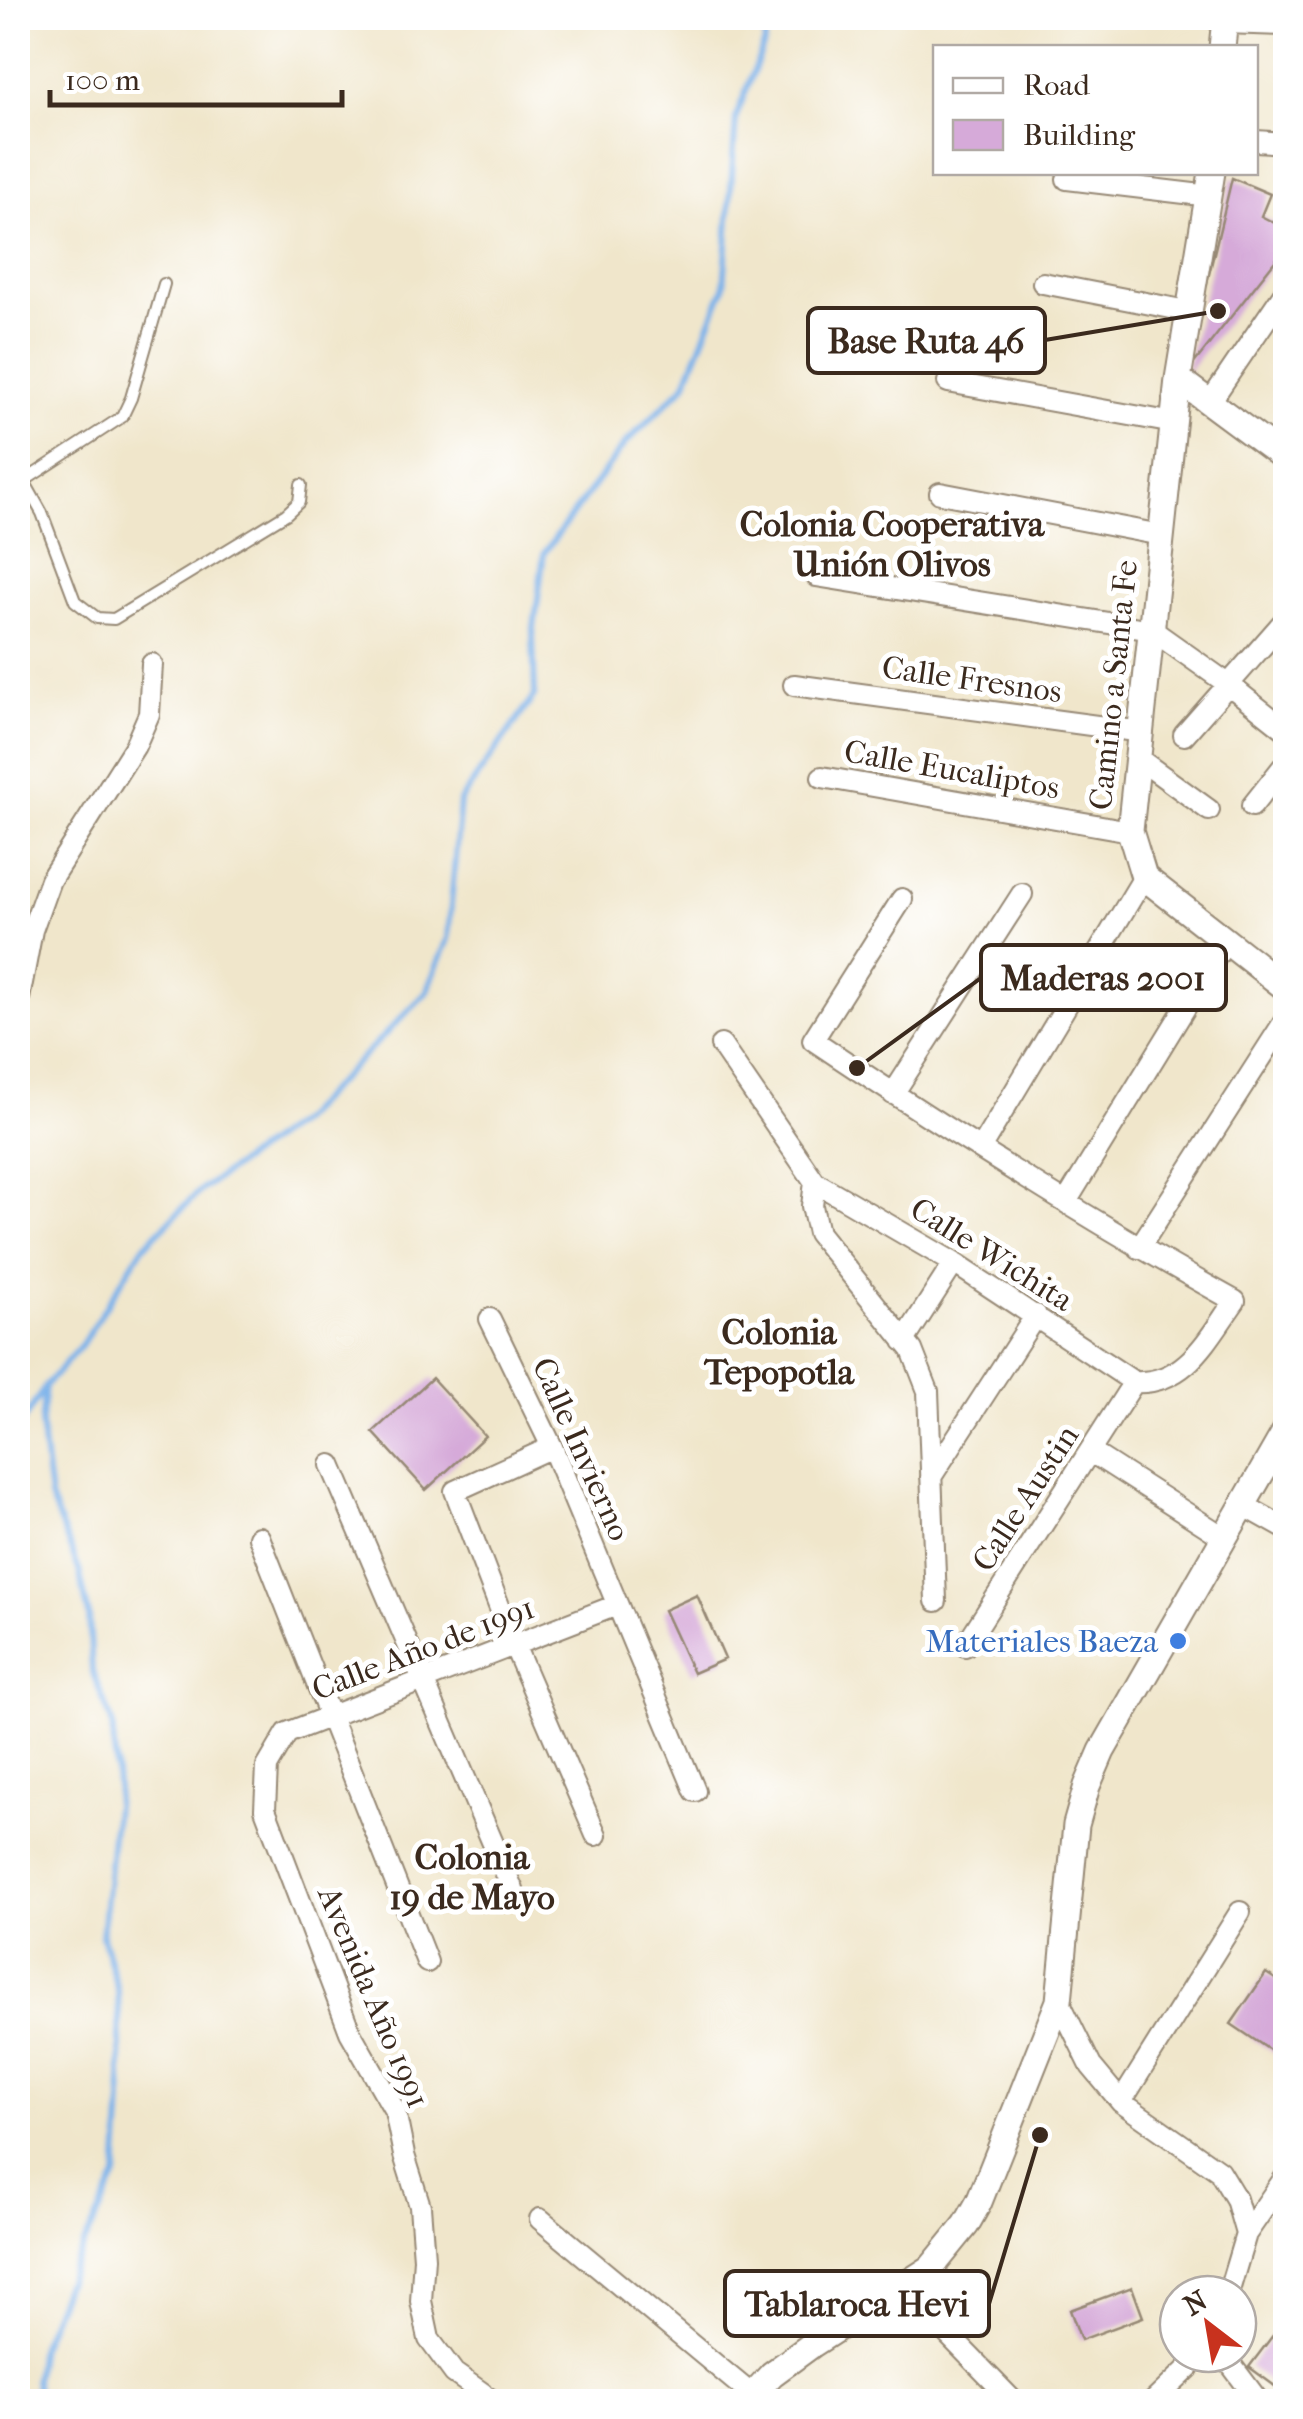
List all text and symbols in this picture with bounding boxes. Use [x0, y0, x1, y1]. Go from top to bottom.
scale bar [50, 45, 342, 107]
legend [933, 45, 1258, 175]
text: 100 m [65, 63, 140, 98]
text: Road [1023, 68, 1090, 103]
text: Building [1023, 118, 1136, 153]
callout: Base Ruta 46 [808, 308, 1045, 373]
text: Base Ruta 46 [828, 321, 1026, 363]
district label: Colonia Cooperativa Unión Olivos [740, 504, 1045, 585]
street label: Camino a Santa Fe [1082, 558, 1145, 812]
street label: Calle Fresnos [880, 649, 1064, 710]
street label: Calle Eucaliptos [841, 732, 1063, 807]
callout: Maderas 2001 [981, 945, 1226, 1010]
text: Maderas 2001 [1001, 958, 1205, 999]
street label: Calle Wichita [904, 1190, 1081, 1320]
district label: Colonia Tepopotla [703, 1312, 855, 1393]
street label: Calle Invierno [525, 1352, 638, 1546]
street label: Calle Austin [965, 1418, 1086, 1578]
street label: Calle Año de 1991 [307, 1589, 540, 1708]
place label: Materiales Baeza [925, 1623, 1159, 1660]
marker: Materiales Baeza [1167, 1630, 1189, 1652]
district label: Colonia 19 de Mayo [389, 1837, 555, 1918]
street label: Avenida Año 1991 [309, 1879, 437, 2113]
callout: Tablaroca Hevi [725, 2271, 989, 2336]
north arrow [1158, 2274, 1258, 2374]
text: N [1178, 2283, 1214, 2323]
text: Tablaroca Hevi [744, 2284, 970, 2325]

